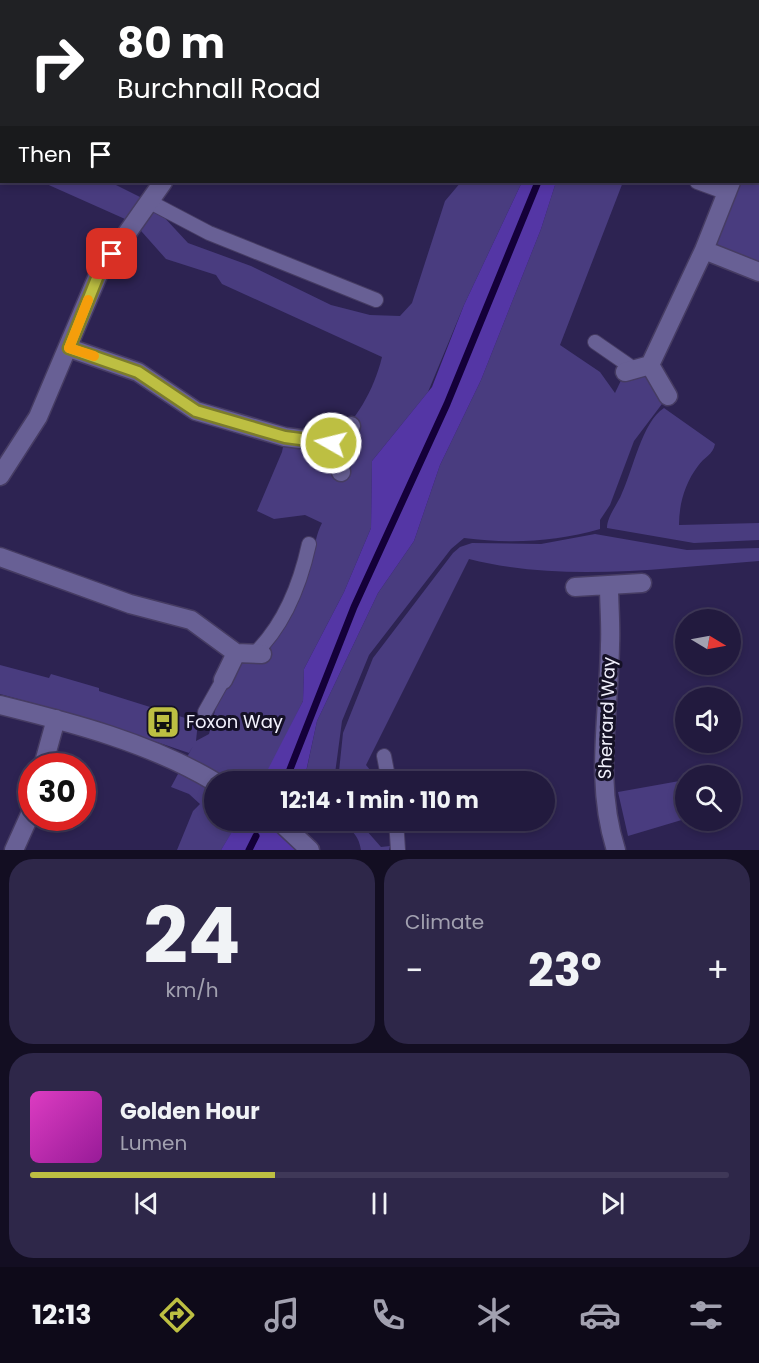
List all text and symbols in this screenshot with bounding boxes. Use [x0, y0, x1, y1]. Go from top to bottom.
text: 80 m [117, 14, 225, 73]
icon: right [18, 24, 96, 102]
text: Burchnall Road [117, 70, 321, 107]
icon: arrive [84, 138, 117, 171]
text: Then [18, 139, 72, 170]
pin [86, 228, 137, 279]
icon: arrive [95, 237, 128, 270]
position arrow [299, 411, 363, 475]
north arrow [675, 609, 741, 675]
map controls [675, 609, 741, 831]
street label: Sherrard Way [592, 656, 621, 780]
button: sound [675, 687, 741, 753]
bus stop icon: Foxon Way [145, 704, 181, 740]
place label: Foxon Way [186, 709, 283, 734]
speed limit sign: 30 [18, 753, 96, 831]
button: search [675, 765, 741, 831]
text: 12:14 · 1 min · 110 m [280, 785, 479, 816]
text: 24 [143, 881, 241, 990]
text: Climate [405, 908, 484, 936]
text: 23° [528, 939, 602, 1002]
text: − [405, 947, 423, 994]
text: + [706, 947, 729, 994]
text: km/h [165, 976, 219, 1004]
text: Golden Hour [120, 1096, 260, 1127]
text: Lumen [120, 1129, 187, 1157]
icon: previous [130, 1187, 163, 1220]
icon: pause [363, 1187, 396, 1220]
icon: next [596, 1187, 629, 1220]
icon: directions [156, 1294, 198, 1336]
icon: music [261, 1294, 303, 1336]
icon: phone [367, 1294, 409, 1336]
icon: climate [473, 1294, 515, 1336]
icon: car [579, 1294, 621, 1336]
icon: filters [685, 1294, 727, 1336]
text: 12:13 [32, 1296, 92, 1333]

